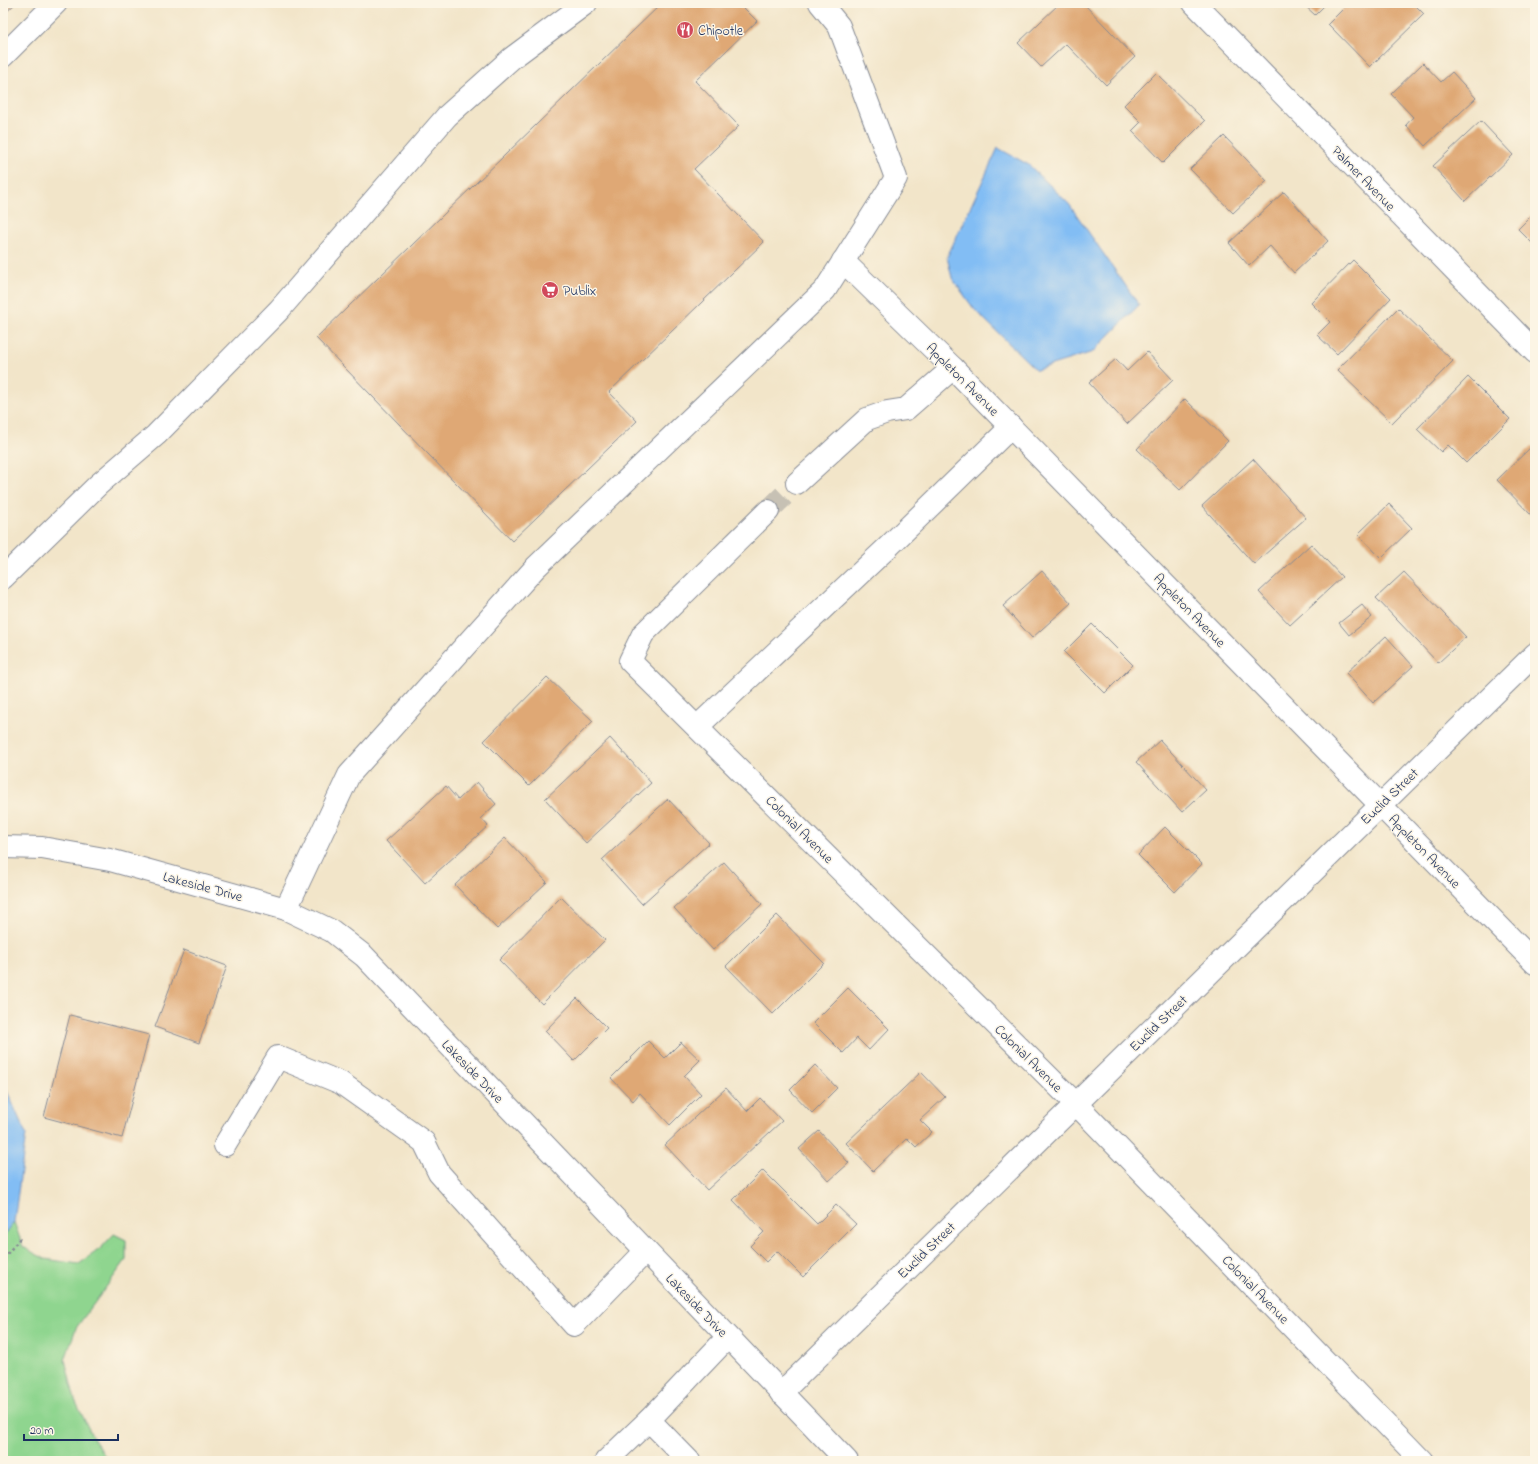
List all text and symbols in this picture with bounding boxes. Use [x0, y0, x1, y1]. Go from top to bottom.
restaurant icon: Chipotle [675, 20, 695, 40]
place label: Chipotle [698, 21, 744, 42]
street label: Palmer Avenue [1326, 142, 1400, 217]
supermarket icon: Publix [540, 280, 560, 300]
place label: Publix [563, 281, 596, 302]
street label: Appleton Avenue [920, 339, 1004, 422]
street label: Appleton Avenue [1148, 569, 1230, 653]
street label: Euclid Street [1356, 764, 1424, 830]
street label: Colonial Avenue [760, 791, 838, 869]
street label: Appleton Avenue [1383, 810, 1465, 894]
street label: Lakeside Drive [160, 867, 245, 908]
street label: Euclid Street [1125, 991, 1193, 1057]
street label: Colonial Avenue [989, 1020, 1067, 1098]
street label: Lakeside Drive [436, 1035, 508, 1109]
street label: Euclid Street [893, 1218, 961, 1284]
street label: Colonial Avenue [1216, 1251, 1294, 1330]
street label: Lakeside Drive [660, 1269, 732, 1343]
scale bar [24, 1416, 118, 1442]
text: 20 m [30, 1422, 53, 1440]

